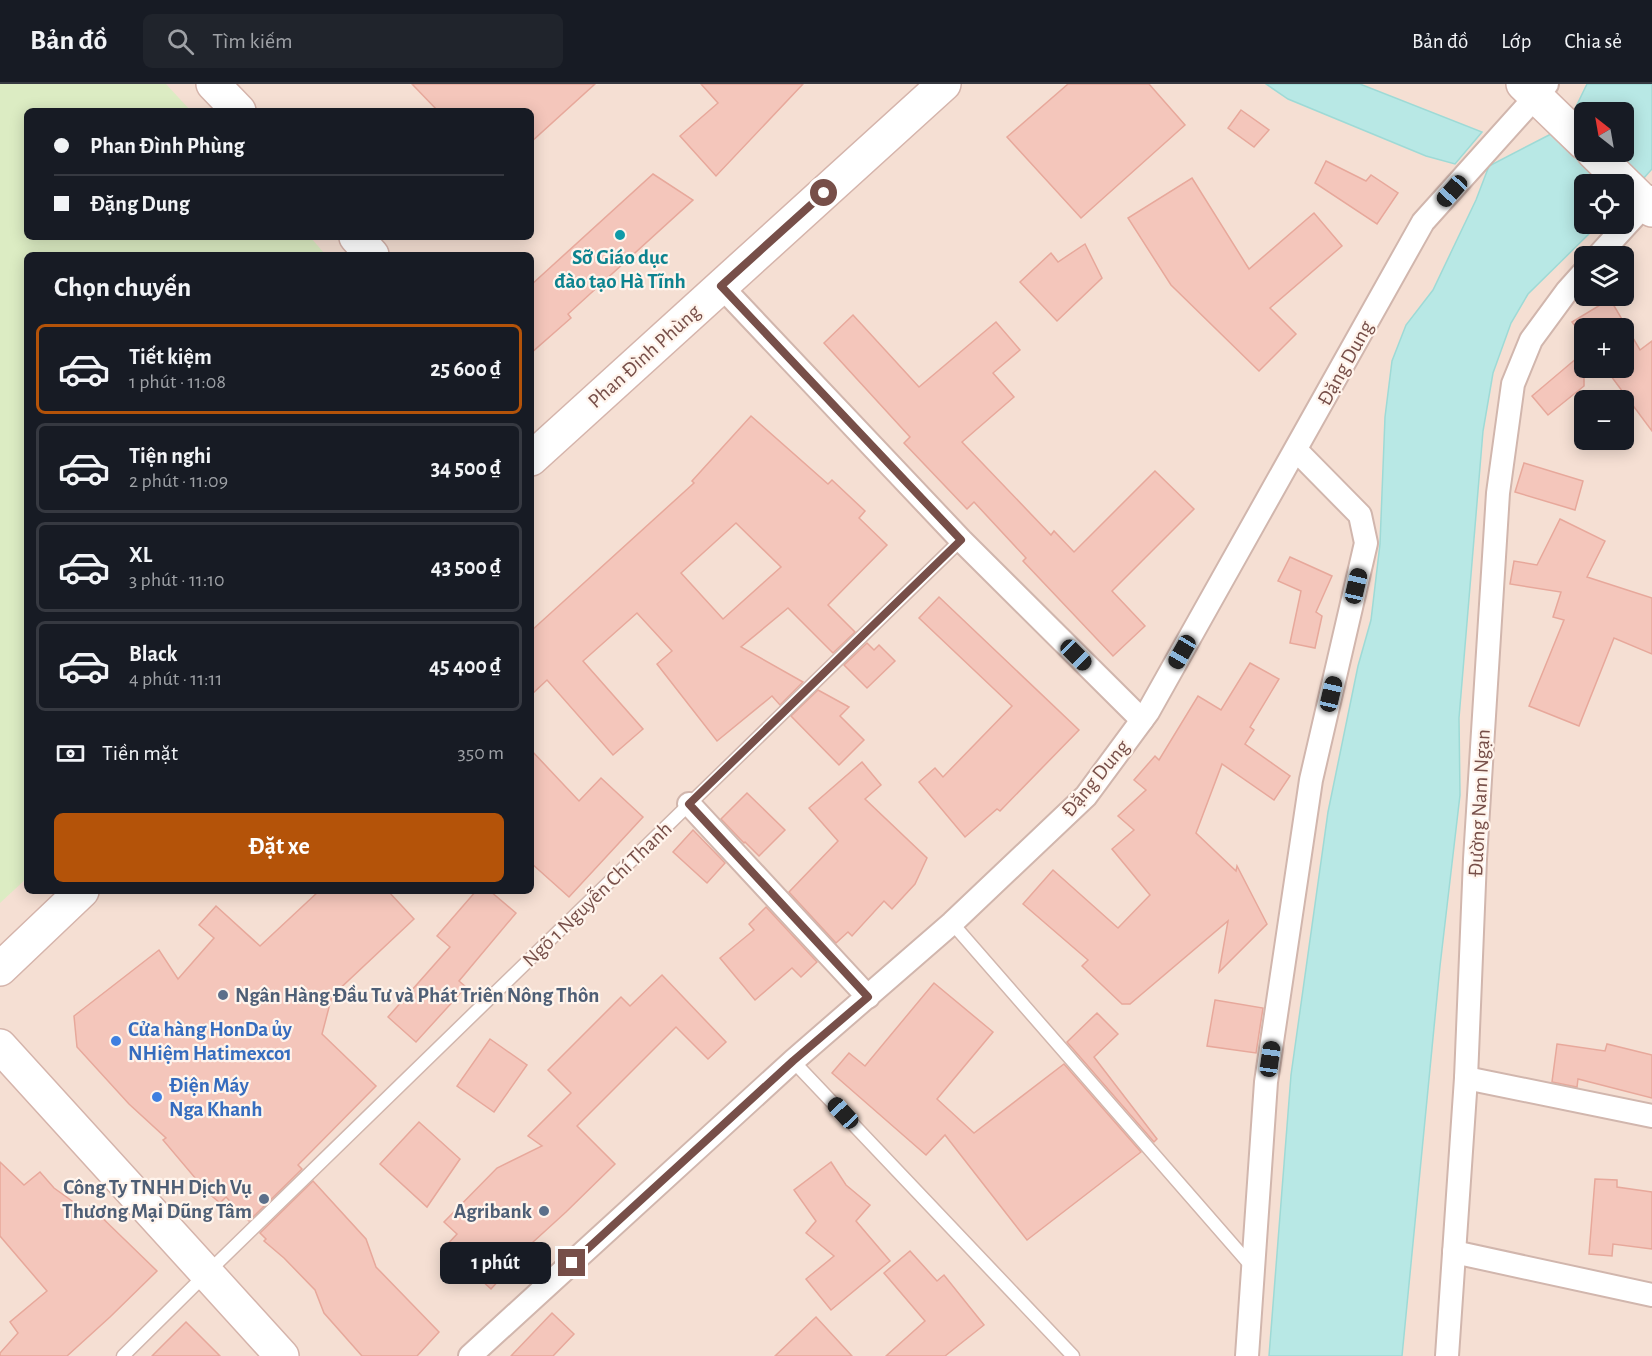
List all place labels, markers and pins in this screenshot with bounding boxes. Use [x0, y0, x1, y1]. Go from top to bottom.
marker: Sỡ Giáo dục đào tạo Hà Tĩnh [613, 228, 627, 242]
place label: Sỡ Giáo dục đào tạo Hà Tĩnh [554, 247, 686, 292]
place label: Ngân Hàng Đầu Tư và Phát Triên Nông Thôn [235, 984, 599, 1006]
marker: Ngân Hàng Đầu Tư và Phát Triên Nông Thôn [216, 988, 230, 1002]
place label: Cửa hàng HonDa ủy NHiệm Hatimexco1 [128, 1019, 292, 1064]
marker: Cửa hàng HonDa ủy NHiệm Hatimexco1 [109, 1034, 123, 1048]
place label: Điện Máy Nga Khanh [169, 1075, 262, 1120]
marker: Điện Máy Nga Khanh [150, 1090, 164, 1104]
place label: Công Ty TNHH Dịch Vụ Thương Mại Dũng Tâm [62, 1177, 252, 1222]
marker: Công Ty TNHH Dịch Vụ Thương Mại Dũng Tâm [257, 1192, 271, 1206]
place label: Agribank [454, 1201, 533, 1222]
marker: Agribank [537, 1204, 551, 1218]

